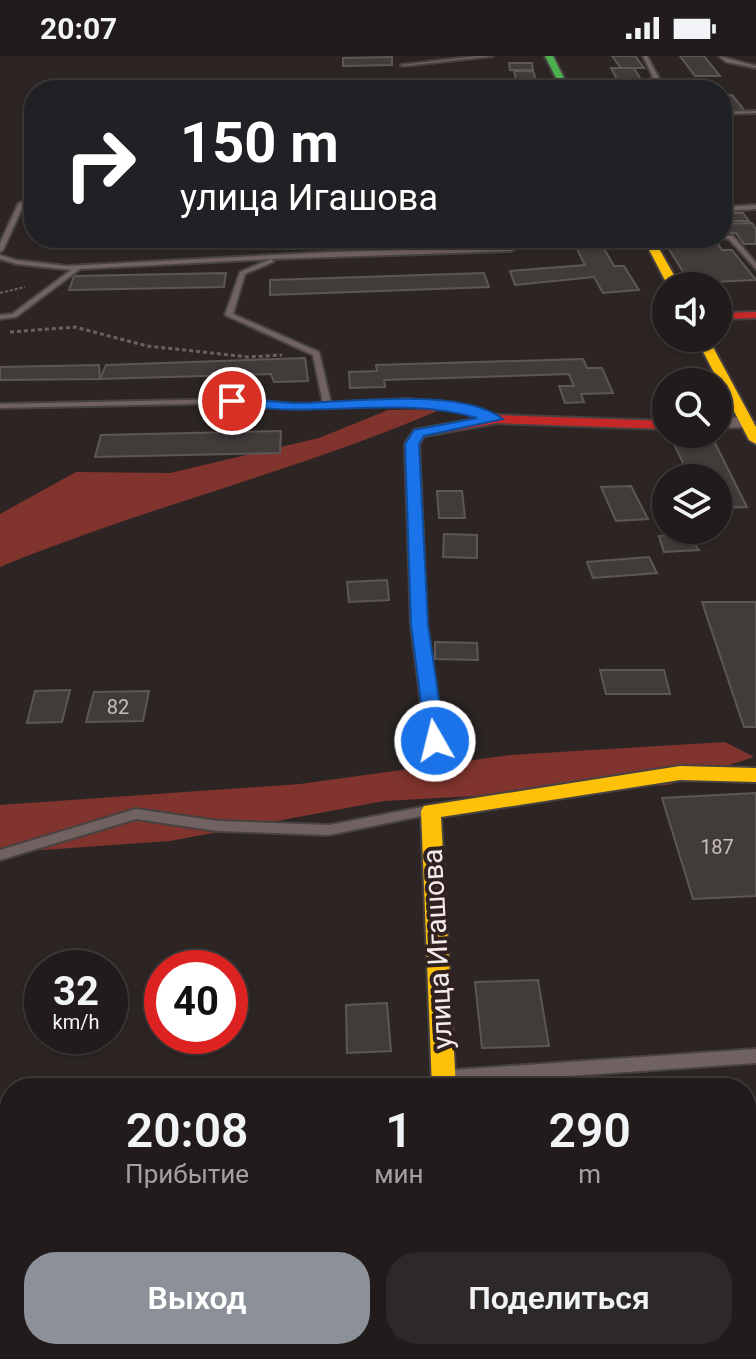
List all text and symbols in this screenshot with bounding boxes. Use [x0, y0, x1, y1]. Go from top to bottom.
text: 20:07 [40, 11, 117, 46]
text: 150 m [180, 110, 339, 176]
icon: right [48, 112, 152, 216]
text: улица Игашова [180, 177, 438, 219]
map controls [652, 272, 732, 544]
button: sound [652, 272, 732, 352]
pin [198, 367, 266, 435]
button: search [652, 368, 732, 448]
icon: arrive [210, 379, 254, 423]
button: layers [652, 464, 732, 544]
house number: 82 [107, 695, 129, 719]
position arrow [393, 699, 477, 783]
house number: 187 [700, 835, 734, 859]
street label: улица Игашова [416, 848, 459, 1050]
speed limit sign: 40 [144, 950, 248, 1054]
text: 32 [53, 968, 99, 1015]
text: km/h [53, 1010, 99, 1034]
text: 20:08 [126, 1102, 248, 1159]
text: 1 [385, 1102, 413, 1159]
text: 290 [549, 1102, 631, 1159]
text: Прибытие [125, 1159, 249, 1189]
text: мин [374, 1159, 424, 1189]
text: m [578, 1159, 601, 1189]
button: Выход [24, 1252, 370, 1344]
button: Поделиться [386, 1252, 732, 1344]

